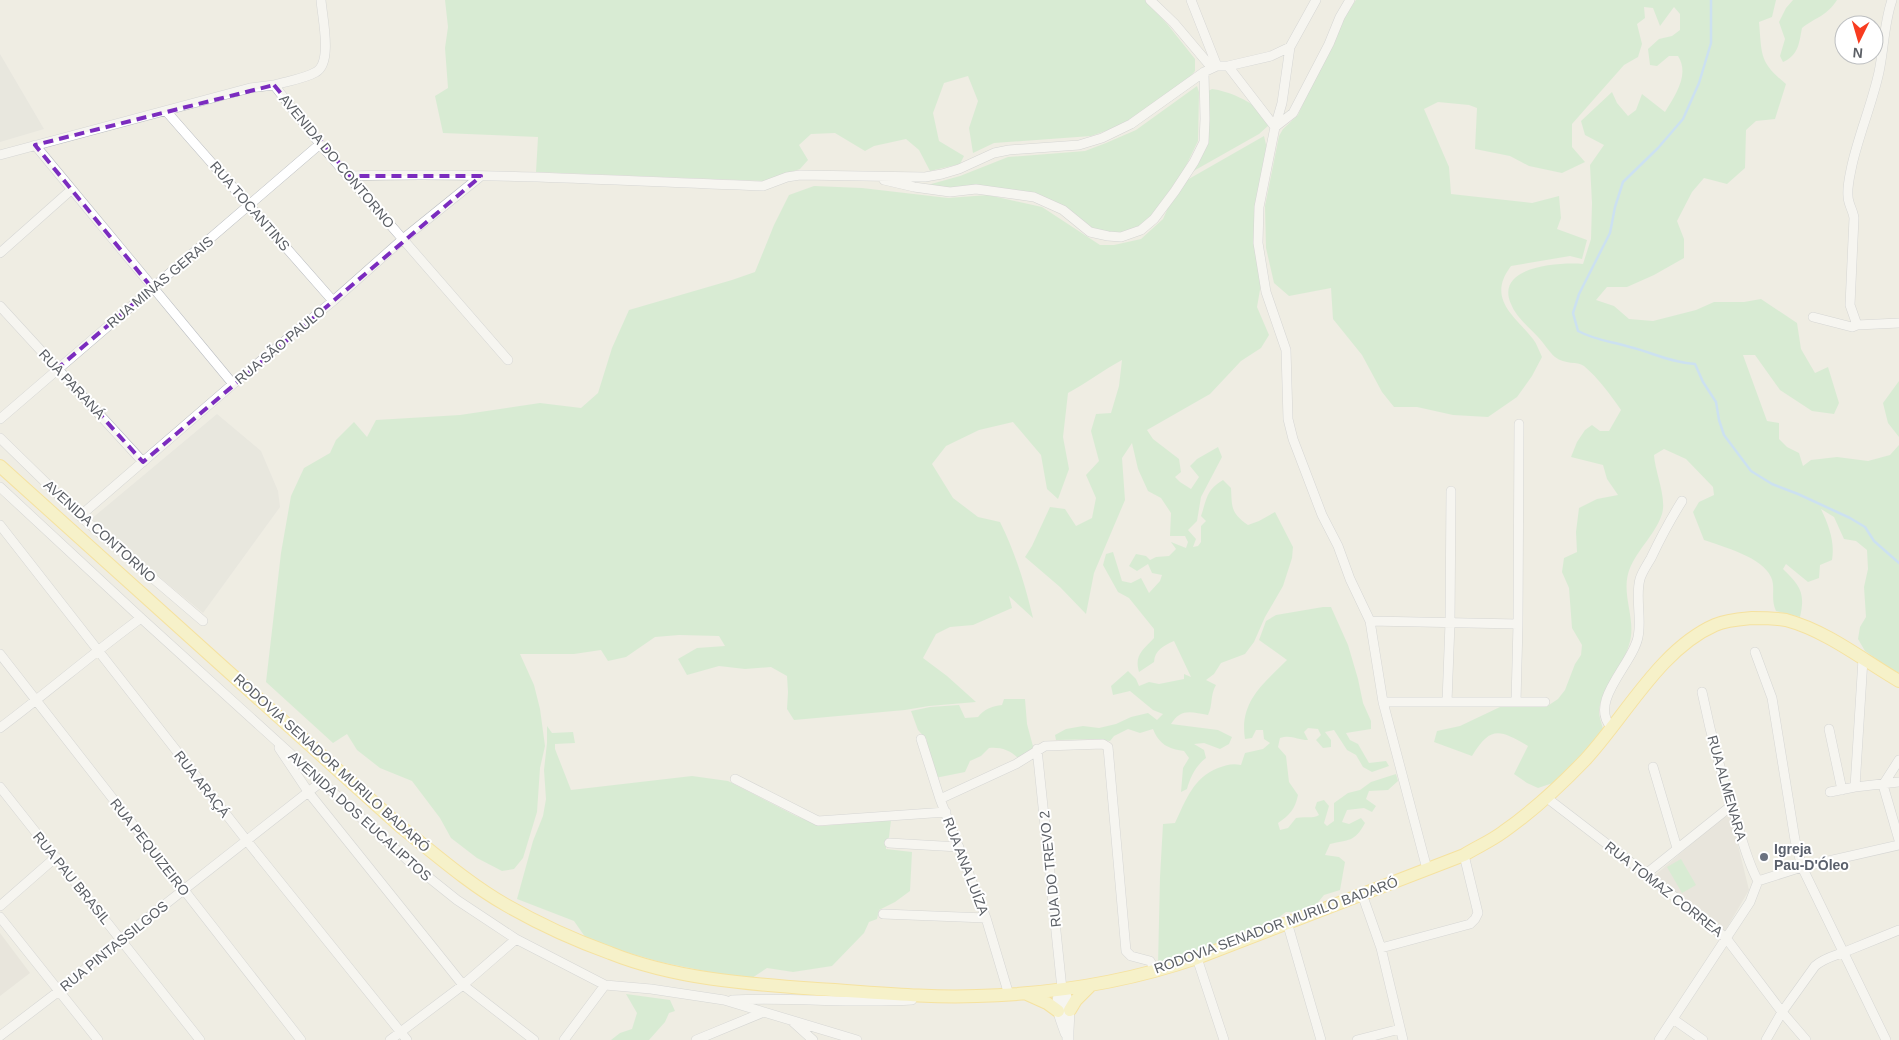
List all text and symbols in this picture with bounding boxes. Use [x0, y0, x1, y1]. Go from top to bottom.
north arrow [1834, 15, 1884, 65]
text: N [1852, 45, 1864, 61]
street label: AVENIDA DO CONTORNO [276, 91, 398, 231]
street label: RUA TOCANTINS [207, 158, 293, 254]
street label: RUA MINAS GERAIS [104, 233, 216, 331]
street label: RUA SÃO PAULO [232, 303, 328, 387]
street label: RUA PARANÁ [36, 346, 109, 423]
street label: AVENIDA CONTORNO [41, 477, 159, 586]
street label: RODOVIA SENADOR MURILO BADARÓ [231, 671, 433, 855]
street label: RUA ALMENARA [1704, 733, 1750, 843]
street label: RUA ARAÇÁ [171, 747, 233, 821]
street label: AVENIDA DOS EUCALIPTOS [285, 748, 435, 884]
street label: RUA PEQUIZEIRO [107, 795, 193, 899]
street label: RUA DO TREVO 2 [1036, 810, 1064, 928]
street label: RUA ANA LUÍZA [940, 815, 992, 918]
street label: RUA PAU BRASIL [30, 829, 114, 928]
street label: RUA TOMAZ CORREA [1602, 838, 1727, 940]
place label: Igreja Pau-D'Óleo [1774, 841, 1849, 873]
marker: Igreja Pau-D'Óleo [1758, 851, 1770, 863]
street label: RODOVIA SENADOR MURILO BADARÓ [1152, 873, 1400, 977]
street label: RUA PINTASSILGOS [57, 898, 171, 994]

